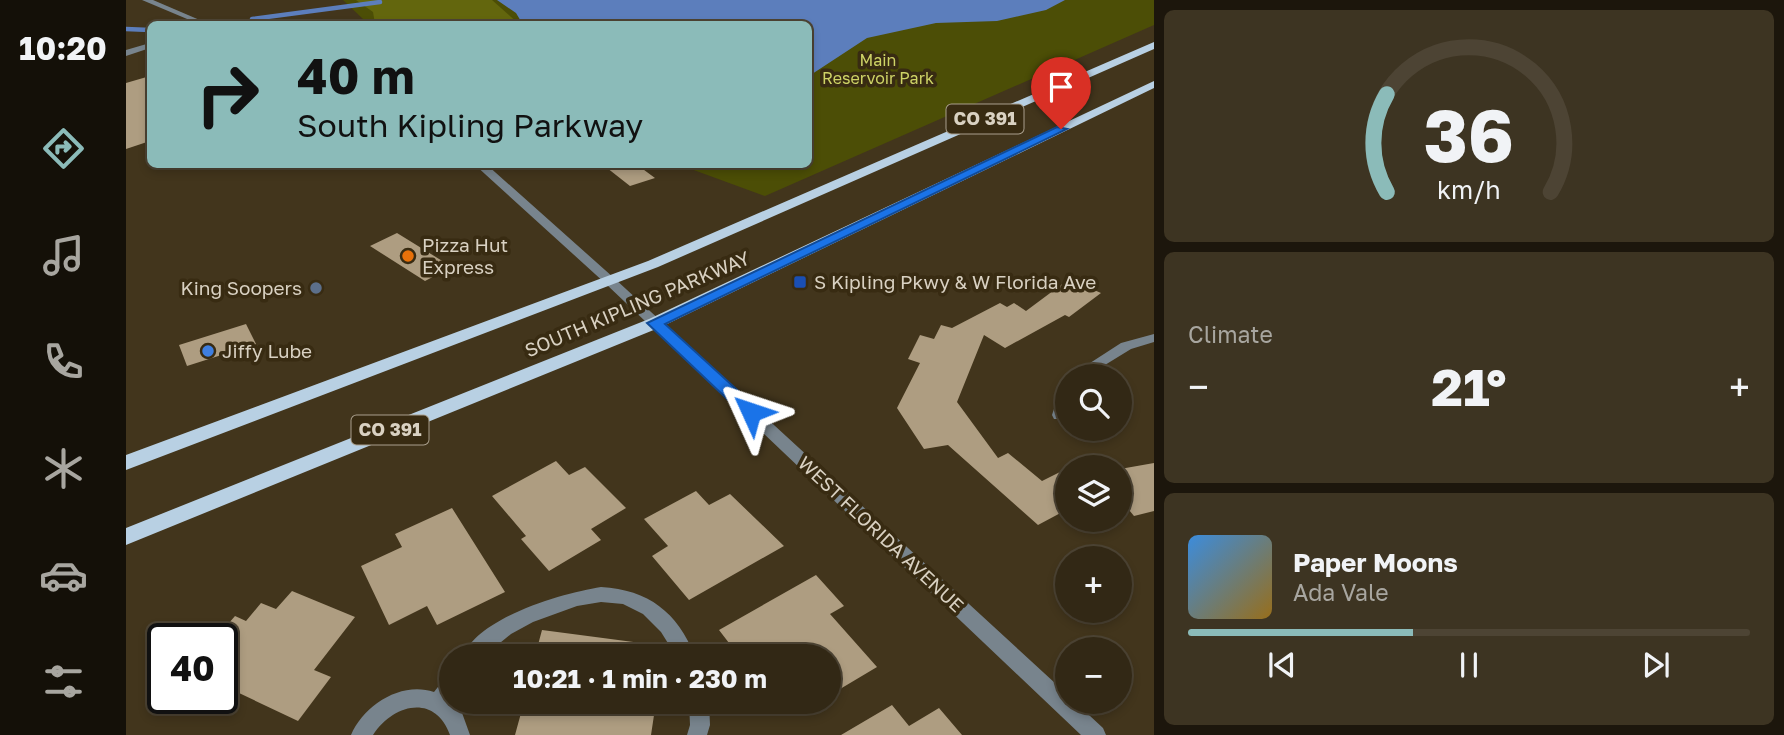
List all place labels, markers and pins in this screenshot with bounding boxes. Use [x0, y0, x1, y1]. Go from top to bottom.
pin [1031, 57, 1091, 129]
place label: Pizza Hut Express [422, 233, 508, 278]
marker: Pizza Hut Express [400, 248, 416, 264]
place label: S Kipling Pkwy & W Florida Ave [814, 270, 1096, 293]
marker: S Kipling Pkwy & W Florida Ave [792, 274, 808, 290]
place label: King Soopers [181, 276, 302, 299]
marker: King Soopers [308, 280, 324, 296]
place label: Jiffy Lube [222, 339, 312, 362]
marker: Jiffy Lube [200, 343, 216, 359]

